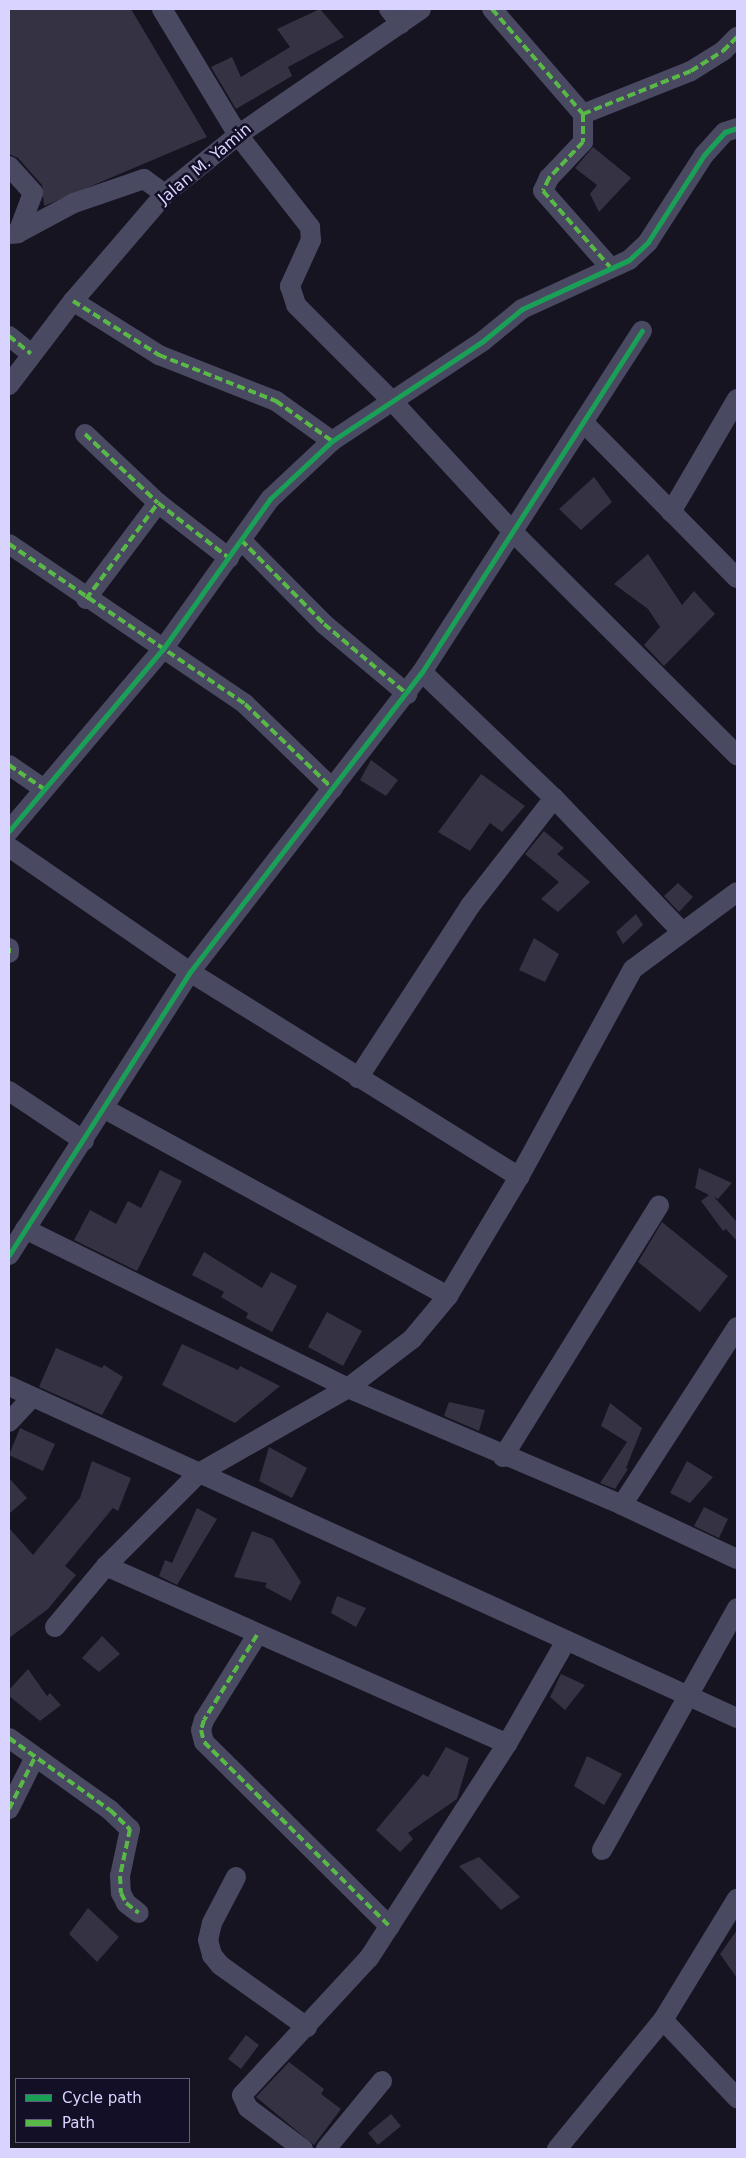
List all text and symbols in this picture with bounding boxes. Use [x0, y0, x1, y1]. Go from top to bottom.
street label: Jalan M. Yamin [155, 120, 255, 208]
legend [15, 2078, 190, 2143]
text: Cycle path [62, 2089, 142, 2107]
text: Path [62, 2114, 95, 2132]

